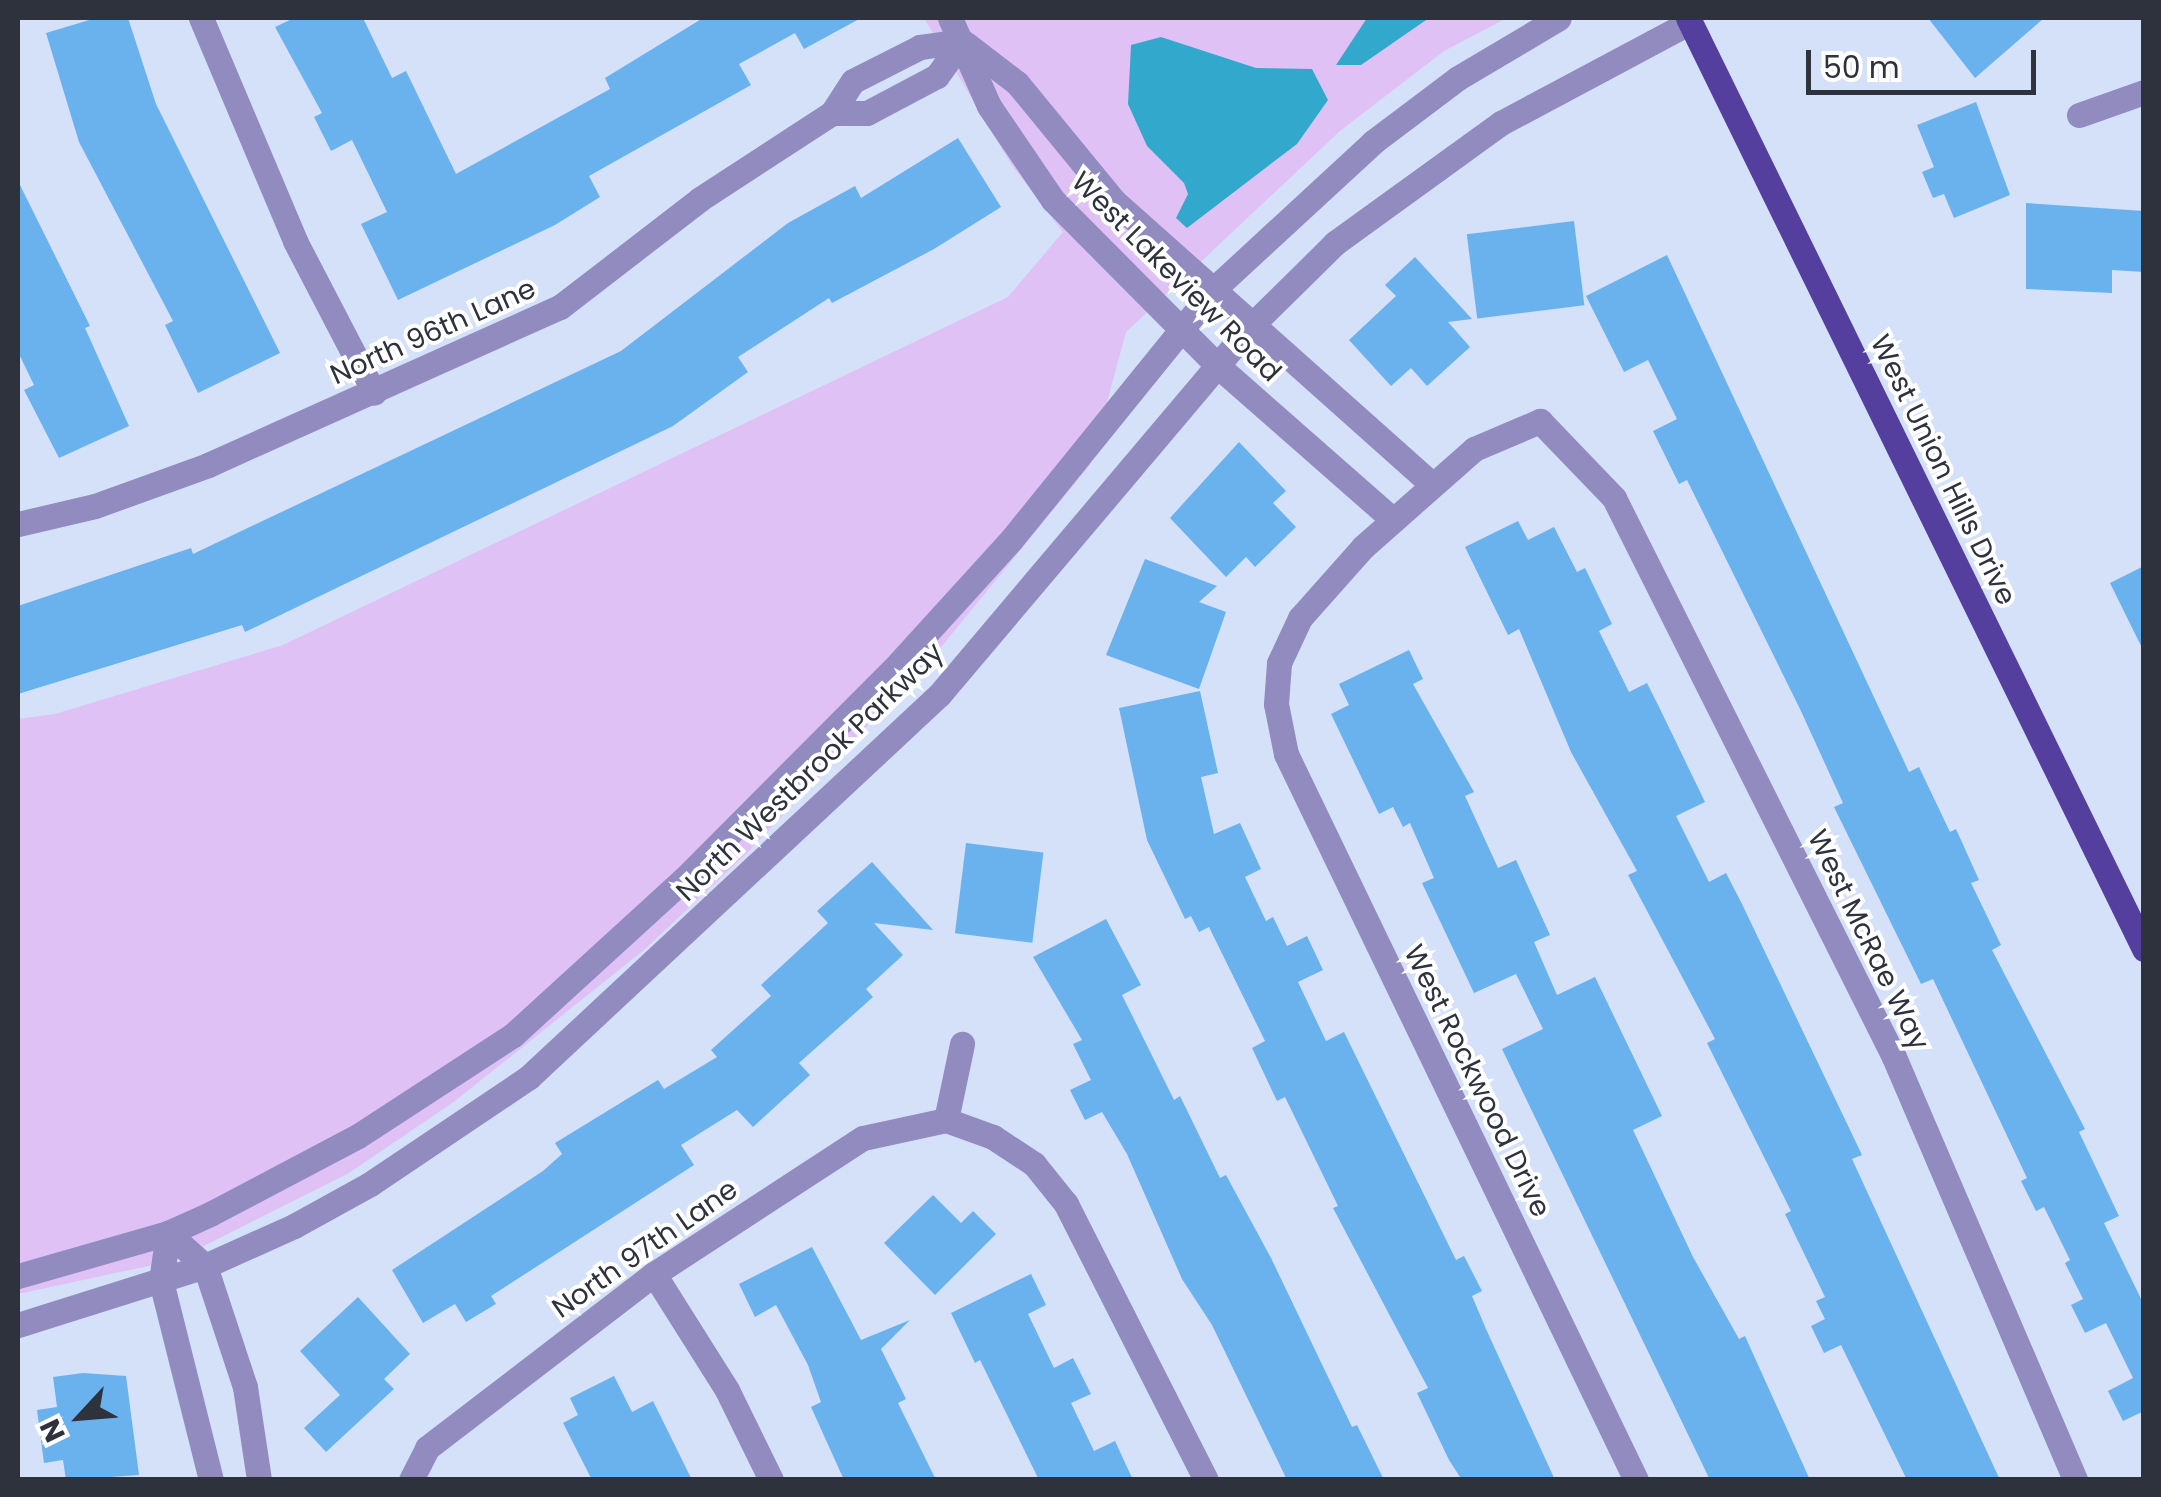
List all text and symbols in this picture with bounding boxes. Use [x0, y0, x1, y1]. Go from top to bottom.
scale bar [1811, 30, 2041, 92]
text: 50 m [1823, 46, 1900, 89]
street label: West Lakeview Road [1064, 165, 1288, 389]
street label: North 96th Lane [325, 272, 541, 392]
street label: West Union Hills Drive [1863, 329, 2023, 611]
street label: North Westbrook Parkway [670, 636, 950, 908]
street label: West McRae Way [1800, 824, 1936, 1056]
street label: West Rockwood Drive [1396, 939, 1558, 1223]
street label: North 97th Lane [546, 1173, 744, 1325]
north arrow [30, 1367, 130, 1467]
text: N [30, 1412, 75, 1448]

